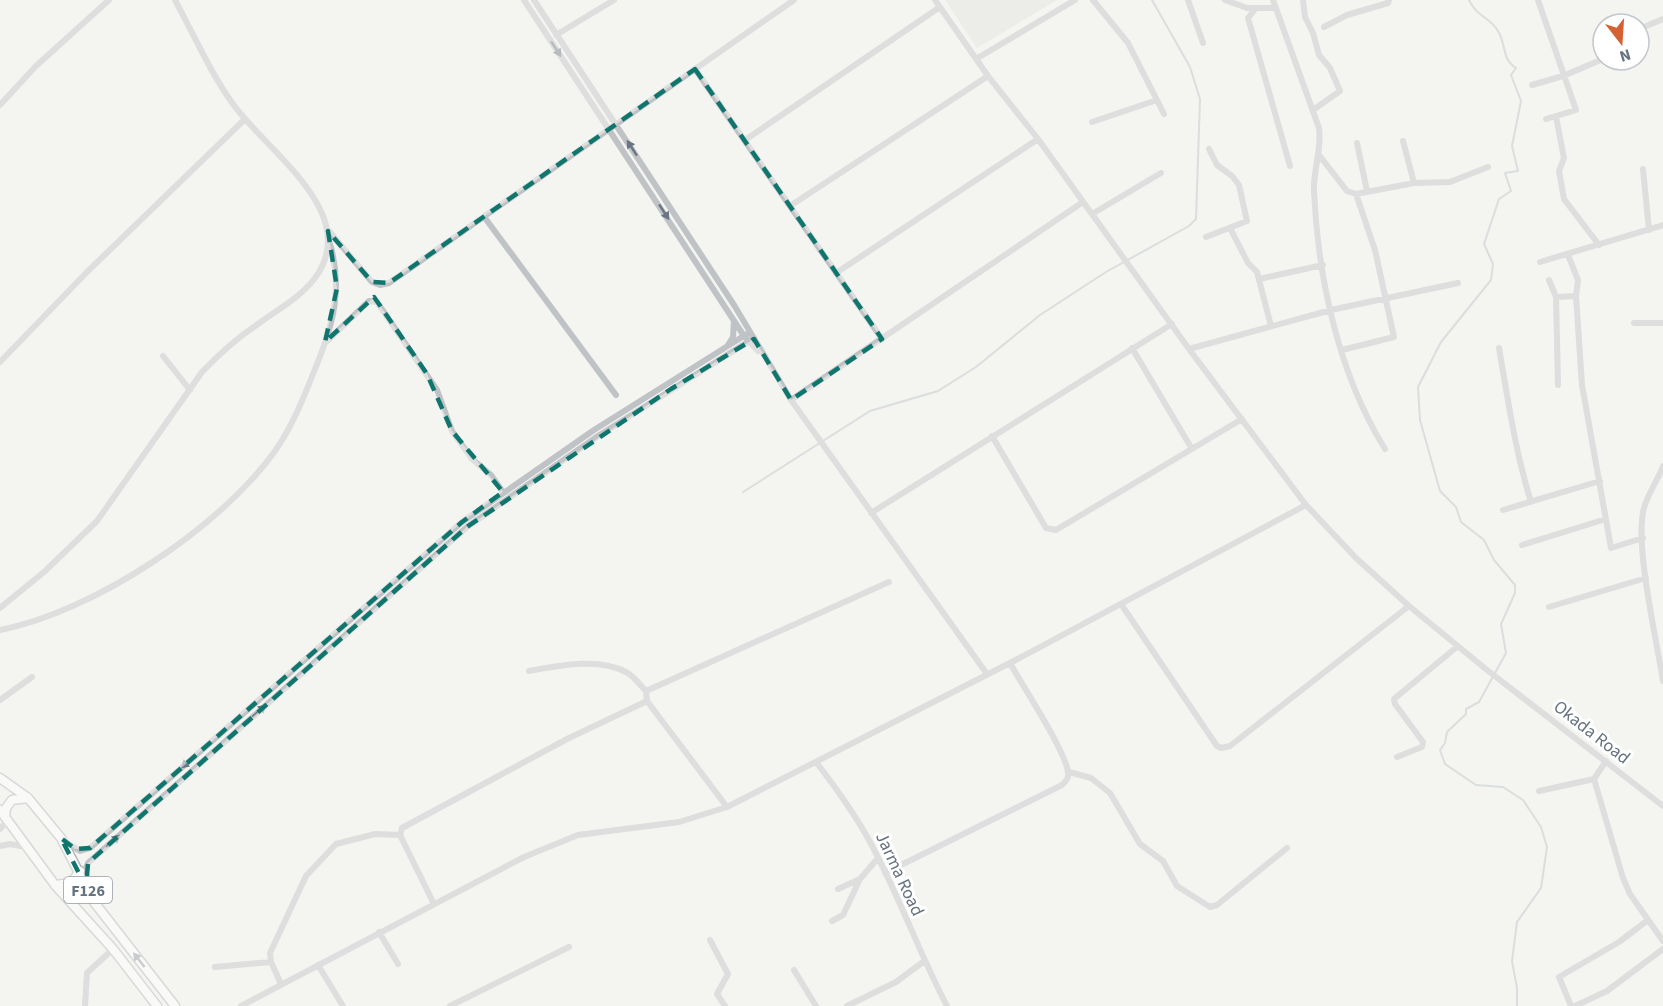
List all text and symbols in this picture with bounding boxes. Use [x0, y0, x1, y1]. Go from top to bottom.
north arrow [1591, 12, 1651, 72]
one-way arrow [550, 41, 561, 57]
text: N [1617, 43, 1633, 67]
one-way arrow [626, 140, 637, 156]
one-way arrow [658, 203, 669, 220]
street label: Okada Road [1548, 695, 1635, 770]
one-way arrow [251, 704, 266, 718]
one-way arrow [181, 755, 196, 768]
street label: Jarma Road [869, 828, 930, 920]
one-way arrow [105, 835, 120, 848]
road number: F126 [64, 877, 112, 903]
one-way arrow [132, 952, 145, 968]

